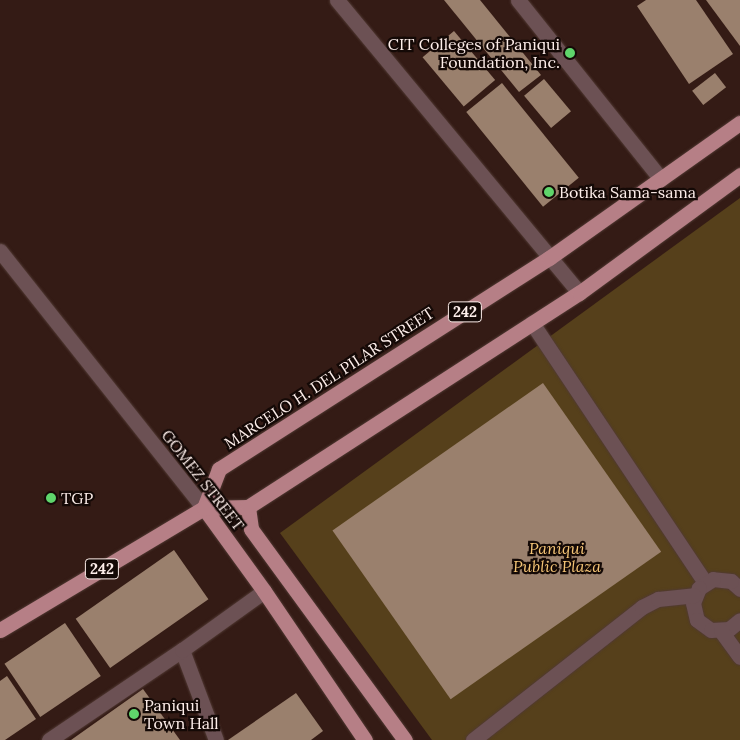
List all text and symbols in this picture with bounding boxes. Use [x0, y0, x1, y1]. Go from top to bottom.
place label: CIT Colleges of Paniqui Foundation, Inc. [388, 34, 560, 72]
marker: CIT Colleges of Paniqui Foundation, Inc. [564, 47, 576, 59]
place label: Botika Sama-sama [559, 182, 696, 202]
marker: Botika Sama-sama [543, 186, 555, 198]
road number: 242 [448, 300, 482, 324]
street label: MARCELO H. DEL PILAR STREET [221, 303, 437, 453]
street label: GOMEZ STREET [158, 426, 248, 534]
place label: TGP [61, 488, 93, 508]
marker: TGP [45, 492, 57, 504]
park label: Paniqui Public Plaza [513, 538, 601, 576]
road number: 242 [84, 556, 120, 582]
place label: Paniqui Town Hall [144, 695, 219, 733]
marker: Paniqui Town Hall [128, 708, 140, 720]

